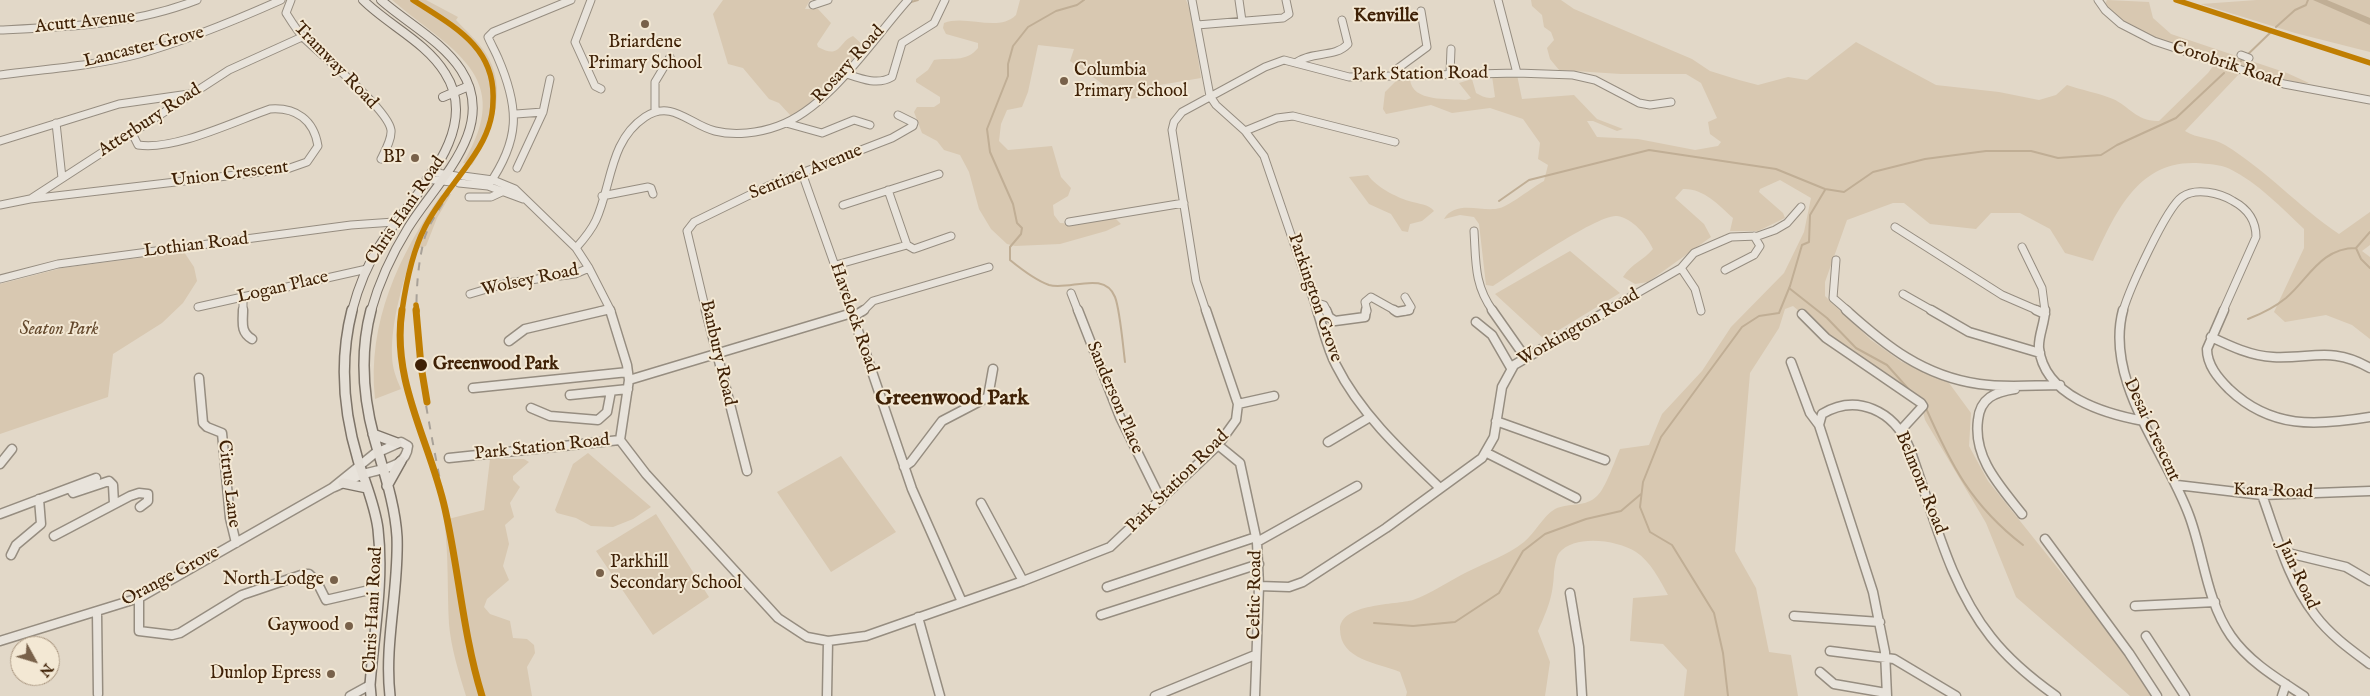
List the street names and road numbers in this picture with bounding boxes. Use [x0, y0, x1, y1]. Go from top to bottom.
street label: Acutt Avenue [34, 7, 136, 39]
street label: Tramway Road [288, 18, 382, 114]
street label: Rosary Road [808, 22, 890, 108]
street label: Lancaster Grove [81, 23, 207, 73]
street label: Corobrik Road [2169, 37, 2285, 93]
street label: Park Station Road [1352, 63, 1488, 87]
street label: Atterbury Road [94, 80, 206, 162]
street label: Sentinel Avenue [746, 141, 866, 205]
street label: Chris Hani Road [362, 153, 450, 269]
street label: Union Crescent [170, 157, 290, 193]
street label: Lothian Road [142, 229, 250, 263]
street label: Parkington Grove [1282, 231, 1346, 365]
street label: Wolsey Road [479, 260, 581, 302]
street label: Havelock Road [824, 260, 882, 376]
street label: Logan Place [235, 267, 331, 309]
street label: Workington Road [1515, 285, 1643, 371]
street label: Banbury Road [694, 298, 740, 408]
street label: Sanderson Place [1081, 339, 1147, 457]
street label: Desai Crescent [2118, 375, 2184, 485]
street label: Park Station Road [1122, 426, 1234, 538]
street label: Belmont Road [1890, 428, 1950, 538]
street label: Park Station Road [473, 430, 611, 466]
street label: Citrus Lane [212, 439, 244, 529]
street label: Kara Road [2233, 480, 2313, 504]
street label: Jain Road [2272, 537, 2322, 613]
street label: Orange Grove [118, 542, 224, 612]
street label: Chris Hani Road [360, 546, 388, 674]
street label: Celtic Road [1244, 550, 1268, 640]

